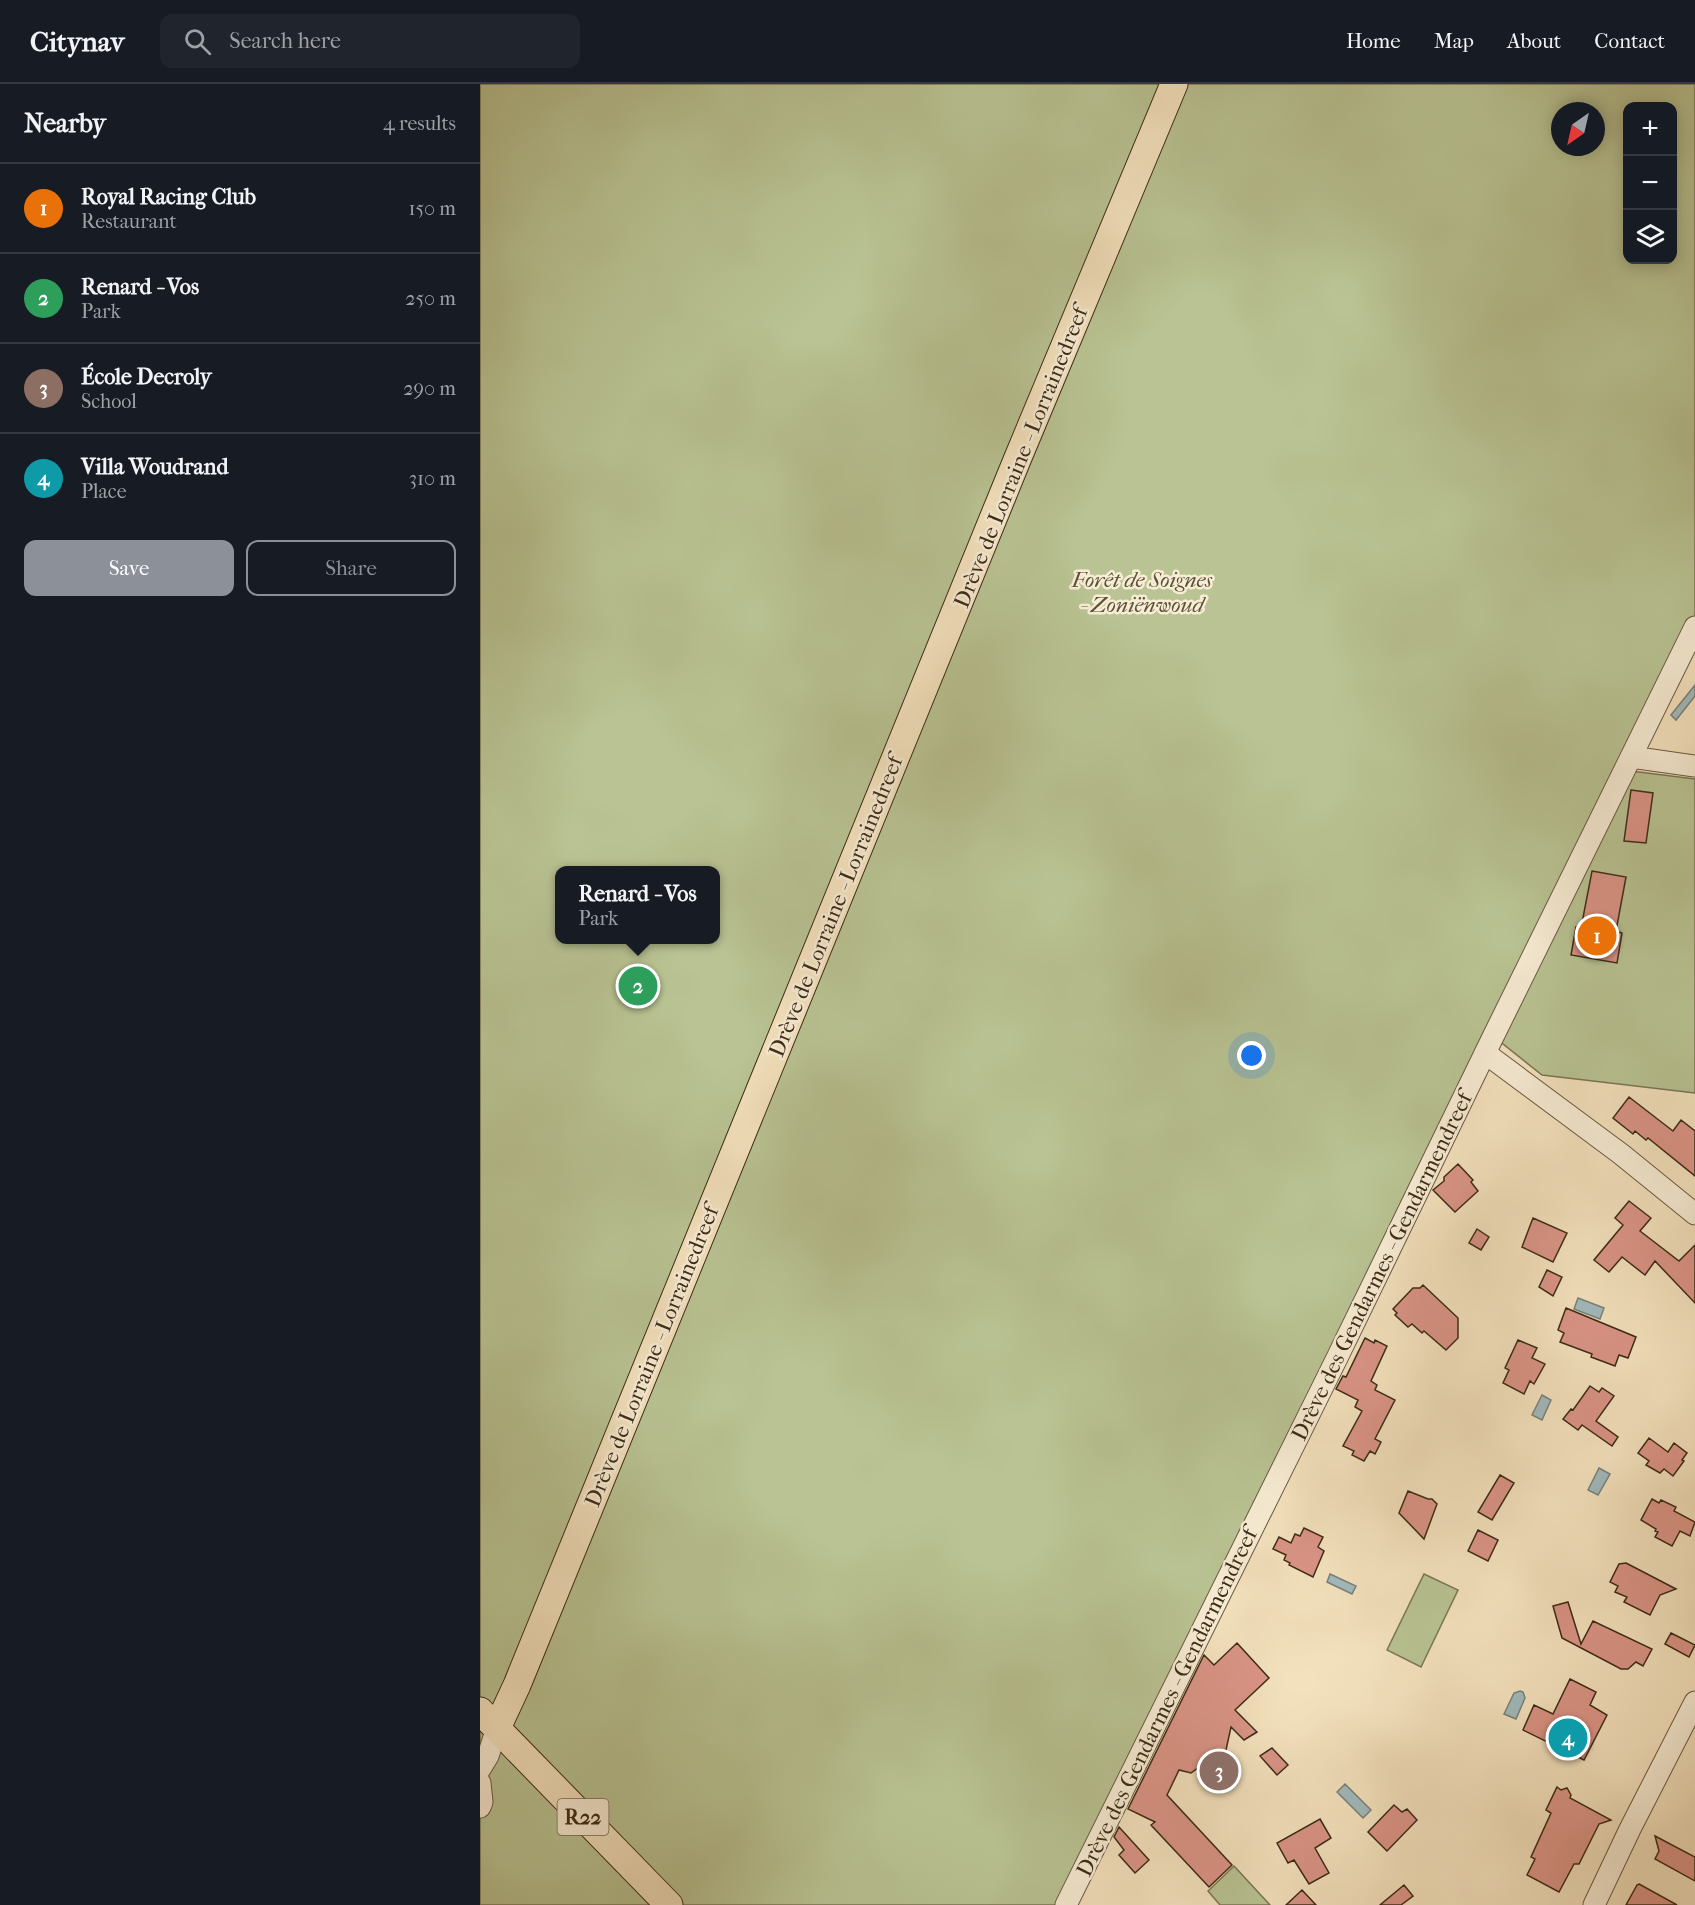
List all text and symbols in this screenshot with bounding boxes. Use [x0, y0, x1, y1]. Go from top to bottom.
search box [160, 14, 580, 68]
text: Citynav [30, 25, 124, 58]
icon: search [181, 25, 214, 58]
text: Search here [229, 28, 341, 54]
text: Home [1346, 29, 1401, 53]
text: Map [1434, 29, 1474, 53]
text: About [1507, 29, 1561, 53]
text: Contact [1594, 29, 1665, 53]
north arrow [1551, 102, 1605, 156]
map controls [1623, 102, 1677, 264]
button: + [1623, 102, 1677, 156]
text: Nearby [24, 108, 106, 139]
text: 4 results [383, 112, 456, 135]
button: − [1623, 156, 1677, 210]
text: Royal Racing Club [81, 184, 256, 210]
text: 1 [40, 197, 47, 220]
text: 150 m [408, 197, 456, 220]
text: Restaurant [81, 210, 177, 233]
button: layers [1623, 210, 1677, 264]
text: Renard - Vos [81, 274, 199, 300]
text: 2 [38, 287, 49, 310]
text: 250 m [405, 287, 456, 310]
street label: Drève de Lorraine - Lorrainedreef [948, 299, 1095, 612]
text: Park [81, 300, 121, 323]
text: École Decroly [81, 364, 212, 390]
text: 3 [39, 377, 48, 400]
text: 290 m [403, 377, 456, 400]
text: School [81, 390, 137, 413]
text: Villa Woudrand [81, 454, 228, 480]
text: 4 [38, 467, 49, 490]
text: 310 m [409, 467, 456, 490]
text: Place [81, 480, 127, 503]
button: Save [24, 540, 234, 596]
button: Share [246, 540, 456, 596]
park label: Forêt de Soignes - Zoniënwoud [1071, 567, 1213, 618]
street label: Drève de Lorraine - Lorrainedreef [763, 748, 910, 1061]
popup [555, 866, 720, 944]
text: Renard - Vos [578, 881, 697, 907]
text: Park [578, 907, 618, 930]
pin: 1 [1578, 914, 1616, 958]
pin: 2 [618, 964, 658, 1008]
your location [1237, 1041, 1266, 1070]
street label: Drève des Gendarmes - Gendarmendreef [1286, 1084, 1480, 1445]
street label: Drève de Lorraine - Lorrainedreef [579, 1198, 726, 1511]
street label: Drève des Gendarmes - Gendarmendreef [1071, 1520, 1265, 1881]
pin: 4 [1548, 1716, 1588, 1760]
pin: 3 [1200, 1748, 1238, 1794]
road number: R22 [558, 1799, 608, 1835]

